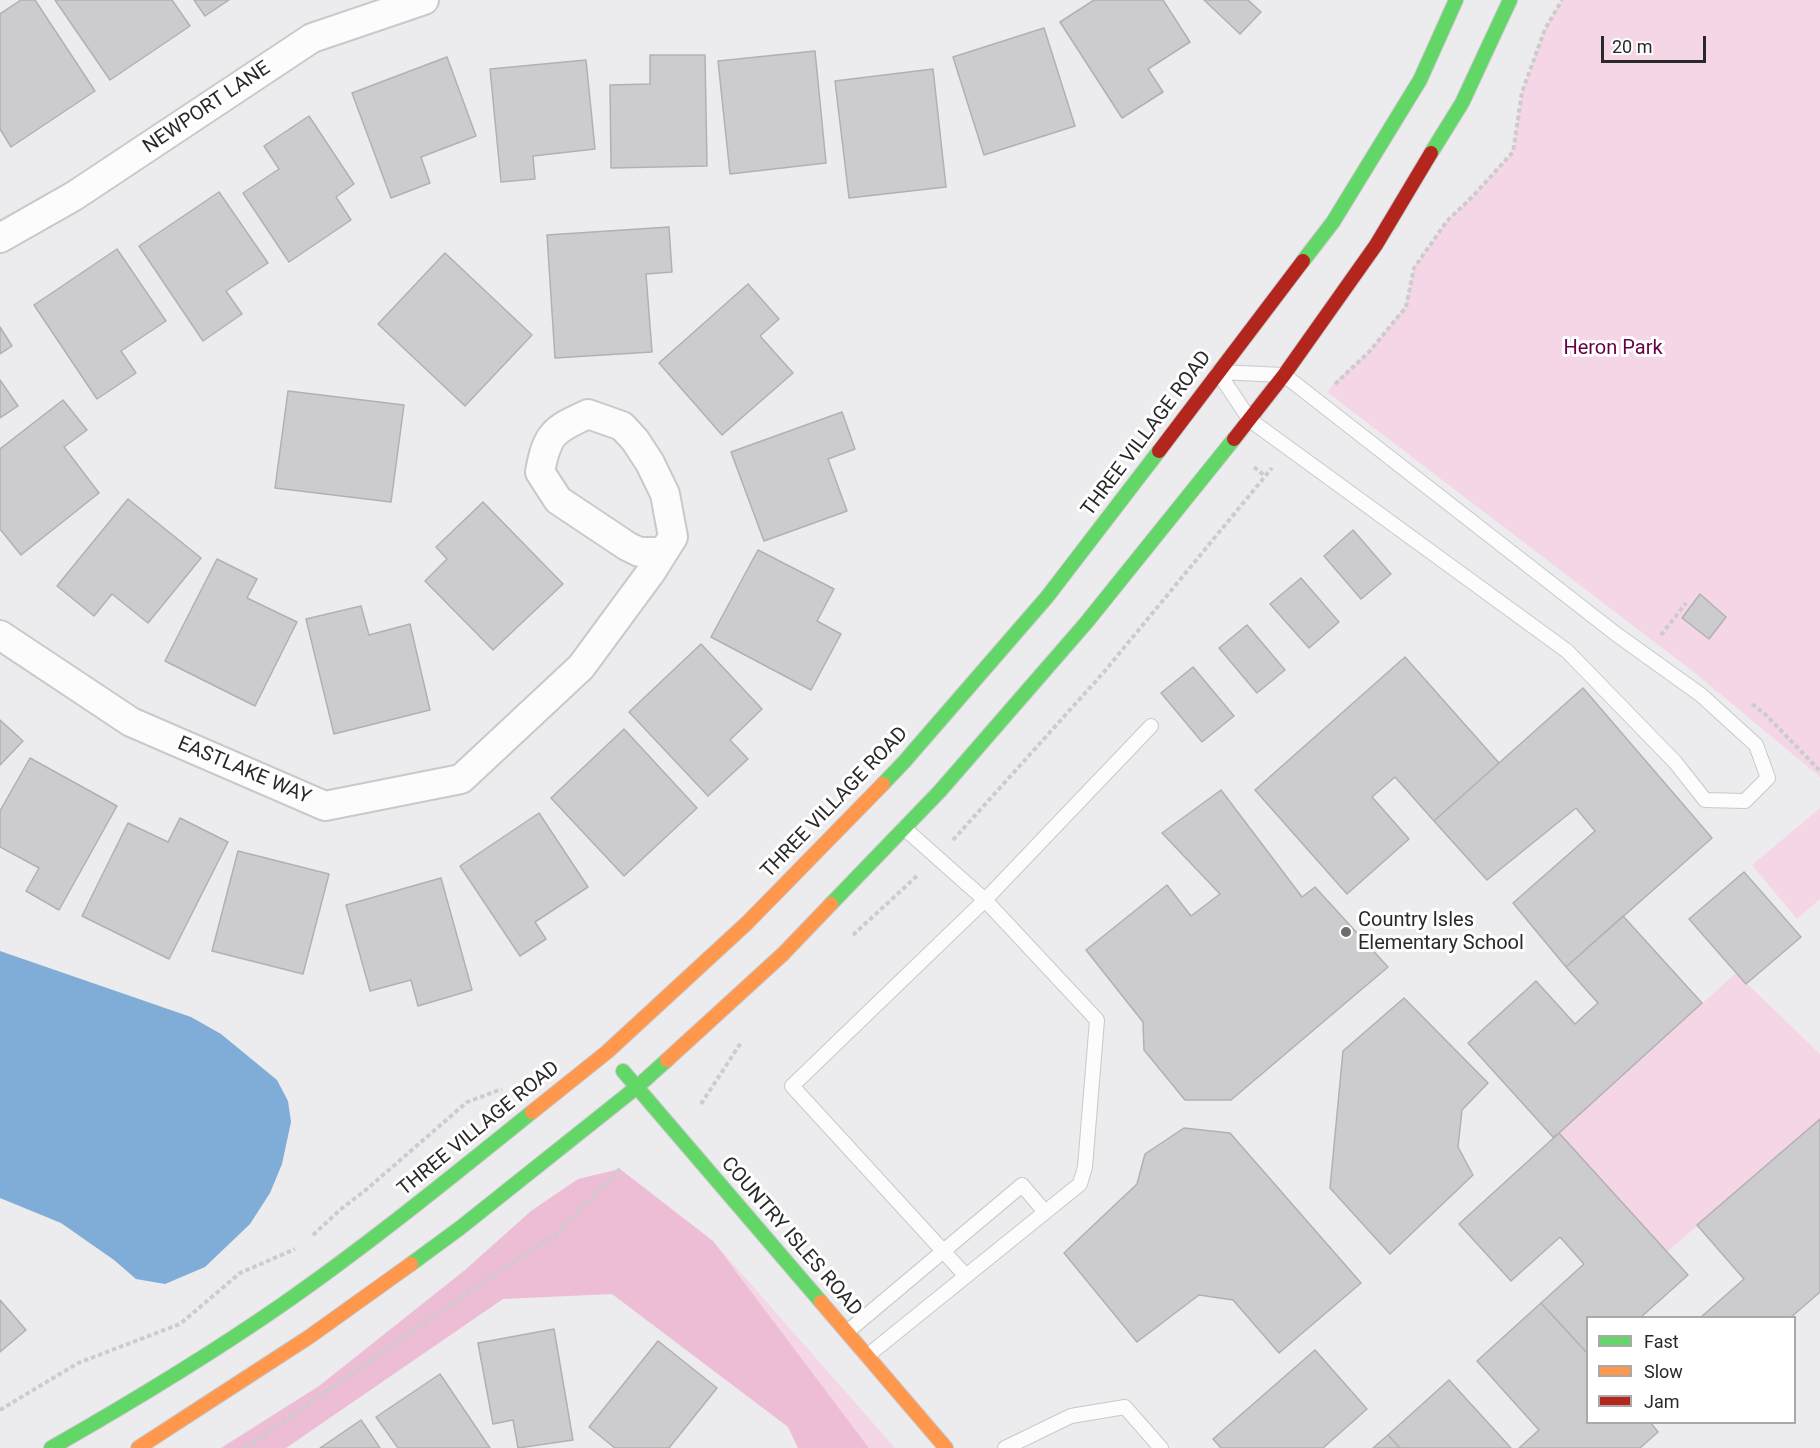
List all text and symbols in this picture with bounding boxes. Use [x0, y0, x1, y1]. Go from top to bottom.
scale bar [1604, 24, 1709, 62]
text: 20 m [1612, 36, 1652, 57]
street label: NEWPORT LANE [139, 57, 275, 159]
park label: Heron Park [1563, 337, 1663, 361]
street label: THREE VILLAGE ROAD [1077, 346, 1217, 522]
street label: THREE VILLAGE ROAD [757, 722, 913, 884]
street label: EASTLAKE WAY [174, 732, 314, 810]
place label: Country Isles Elementary School [1358, 909, 1524, 956]
marker: Country Isles Elementary School [1339, 925, 1353, 939]
street label: THREE VILLAGE ROAD [393, 1056, 565, 1202]
street label: COUNTRY ISLES ROAD [715, 1153, 867, 1321]
legend [1586, 1316, 1796, 1424]
text: Fast [1644, 1331, 1679, 1352]
text: Slow [1644, 1361, 1683, 1382]
text: Jam [1644, 1391, 1680, 1412]

